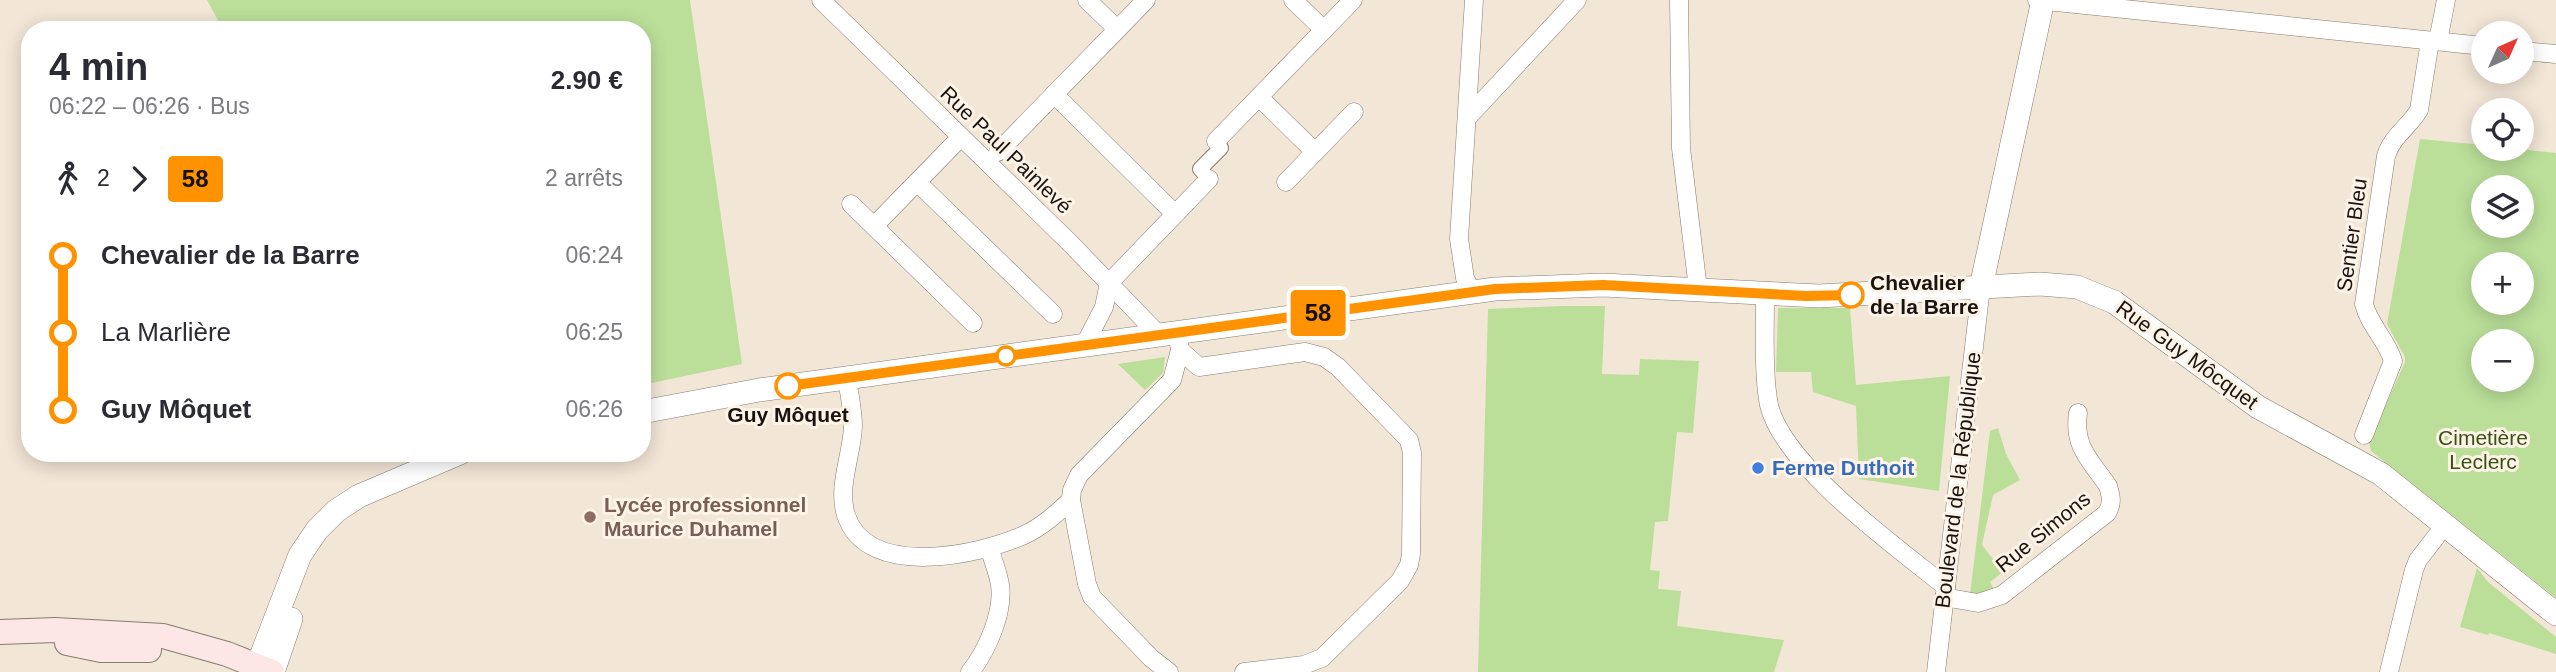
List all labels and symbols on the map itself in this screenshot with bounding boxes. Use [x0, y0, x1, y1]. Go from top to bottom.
north arrow [2471, 21, 2534, 84]
street label: Rue Paul Painlevé [936, 81, 1076, 218]
street label: Sentier Bleu [2332, 177, 2371, 293]
place label: Chevalier de la Barre [1870, 271, 1979, 318]
marker: Chevalier de la Barre [1838, 282, 1864, 308]
line badge: 58 [1286, 290, 1350, 336]
street label: Rue Guy Môcquet [2112, 296, 2263, 414]
unlabelled marker [996, 346, 1016, 366]
street label: Boulevard de la République [1930, 350, 1985, 609]
marker: Guy Môquet [775, 373, 801, 399]
place label: Guy Môquet [727, 403, 849, 426]
park label: Cimetière Leclerc [2438, 426, 2528, 473]
place label: Ferme Duthoit [1772, 456, 1914, 479]
marker: Ferme Duthoit [1750, 460, 1766, 476]
street label: Rue Simons [1991, 487, 2094, 577]
place label: Lycée professionnel Maurice Duhamel [604, 493, 806, 540]
marker: Lycée professionnel Maurice Duhamel [582, 509, 598, 525]

